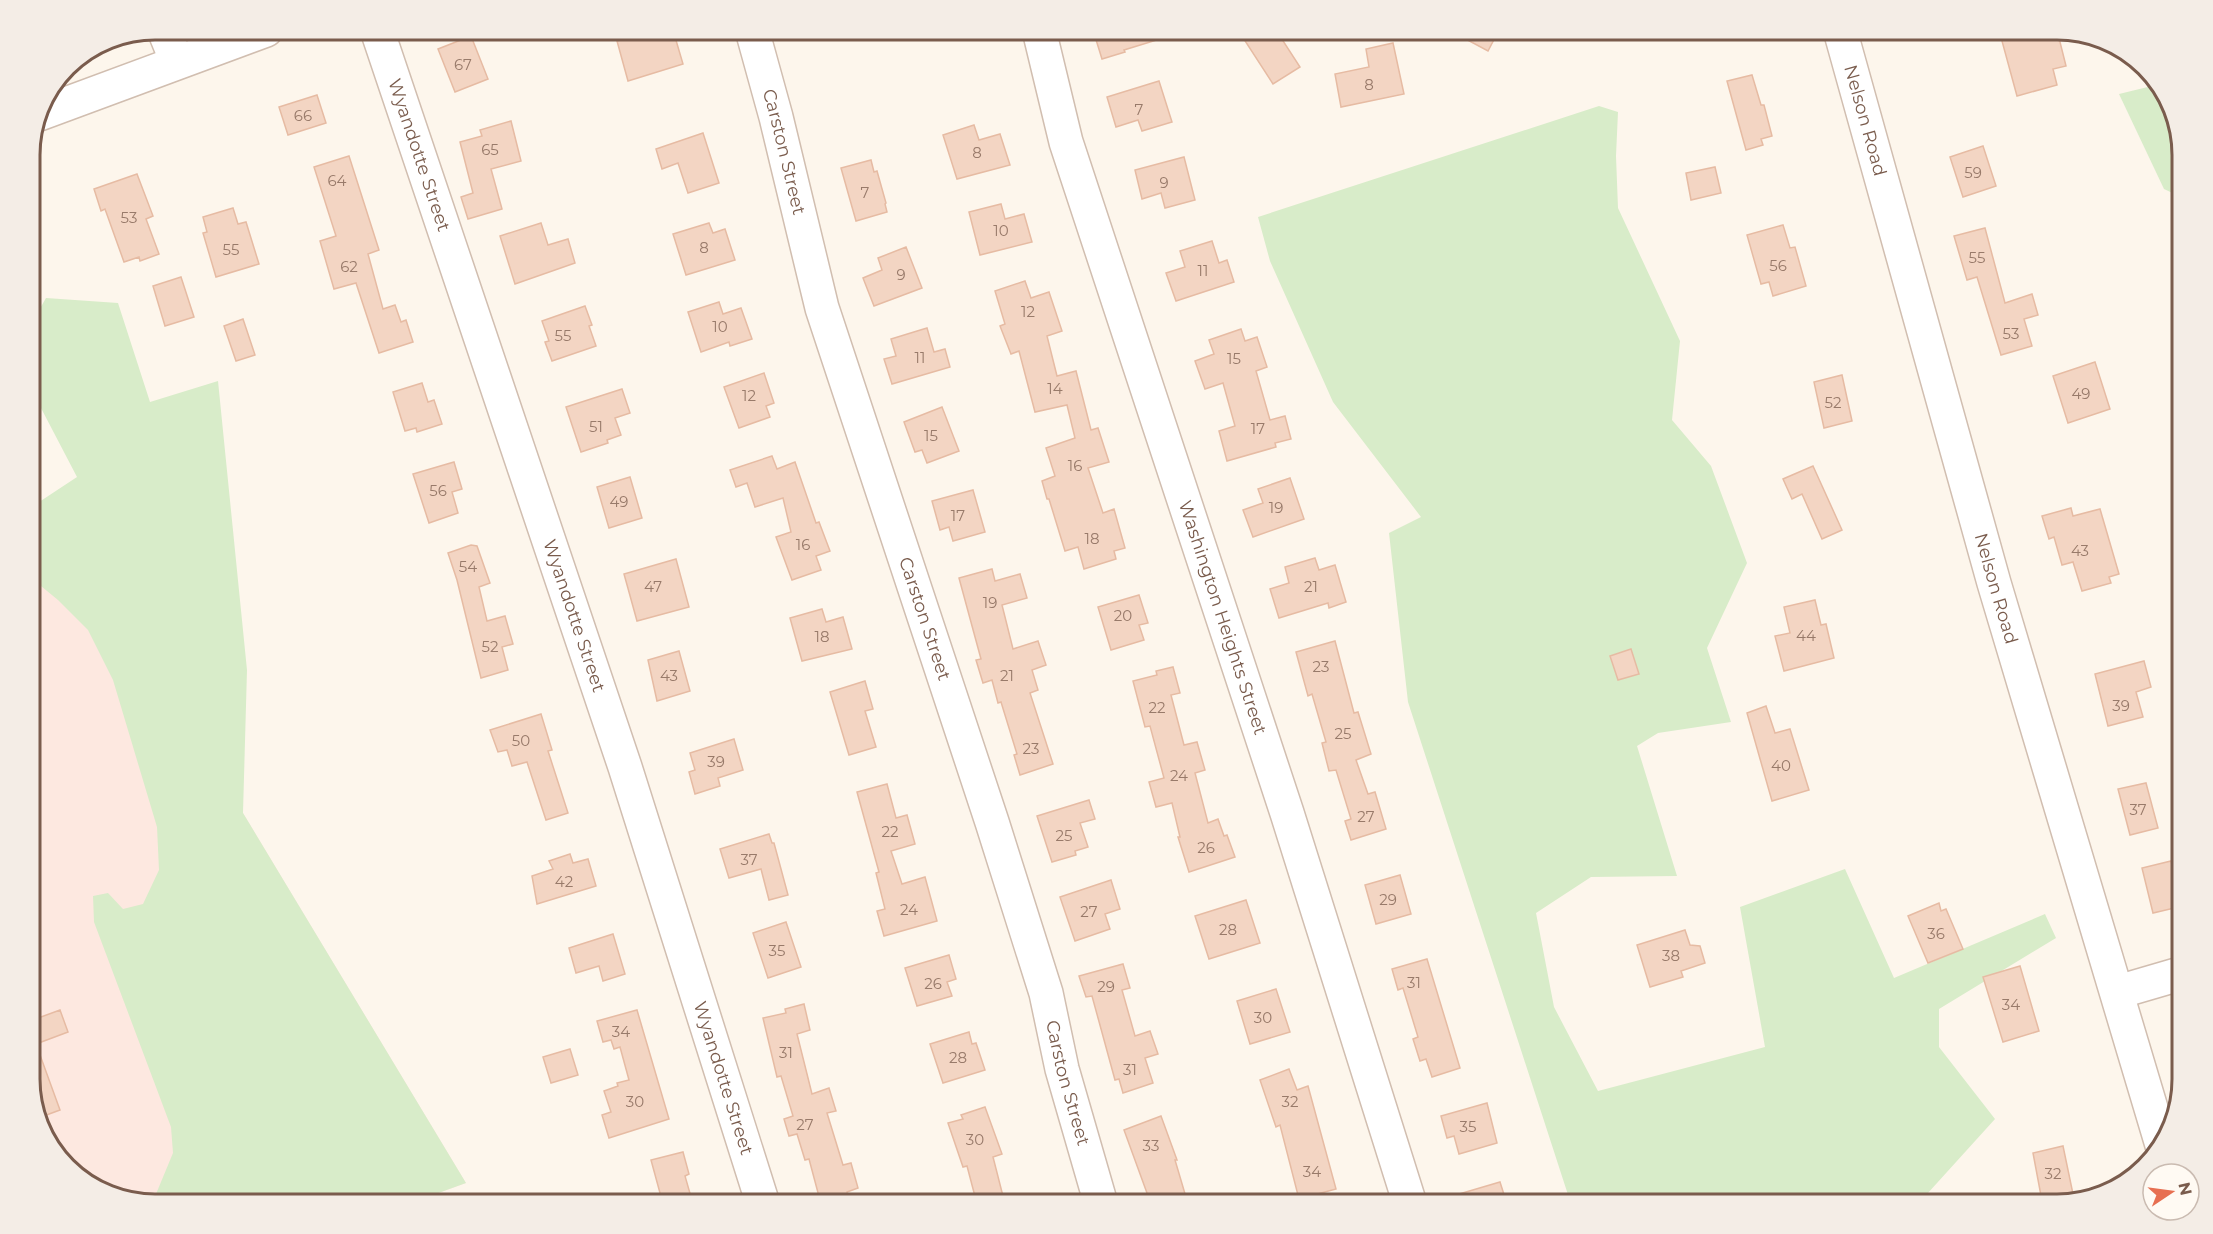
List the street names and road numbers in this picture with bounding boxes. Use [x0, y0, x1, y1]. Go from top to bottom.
street label: Nelson Road [1839, 62, 1891, 179]
street label: Wyandotte Street [383, 76, 455, 234]
street label: Carston Street [758, 86, 810, 217]
street label: Washington Heights Street [1174, 498, 1271, 738]
street label: Nelson Road [1970, 531, 2023, 647]
street label: Wyandotte Street [538, 536, 610, 695]
street label: Carston Street [894, 554, 955, 683]
street label: Wyandotte Street [689, 999, 758, 1158]
street label: Carston Street [1041, 1018, 1095, 1148]

